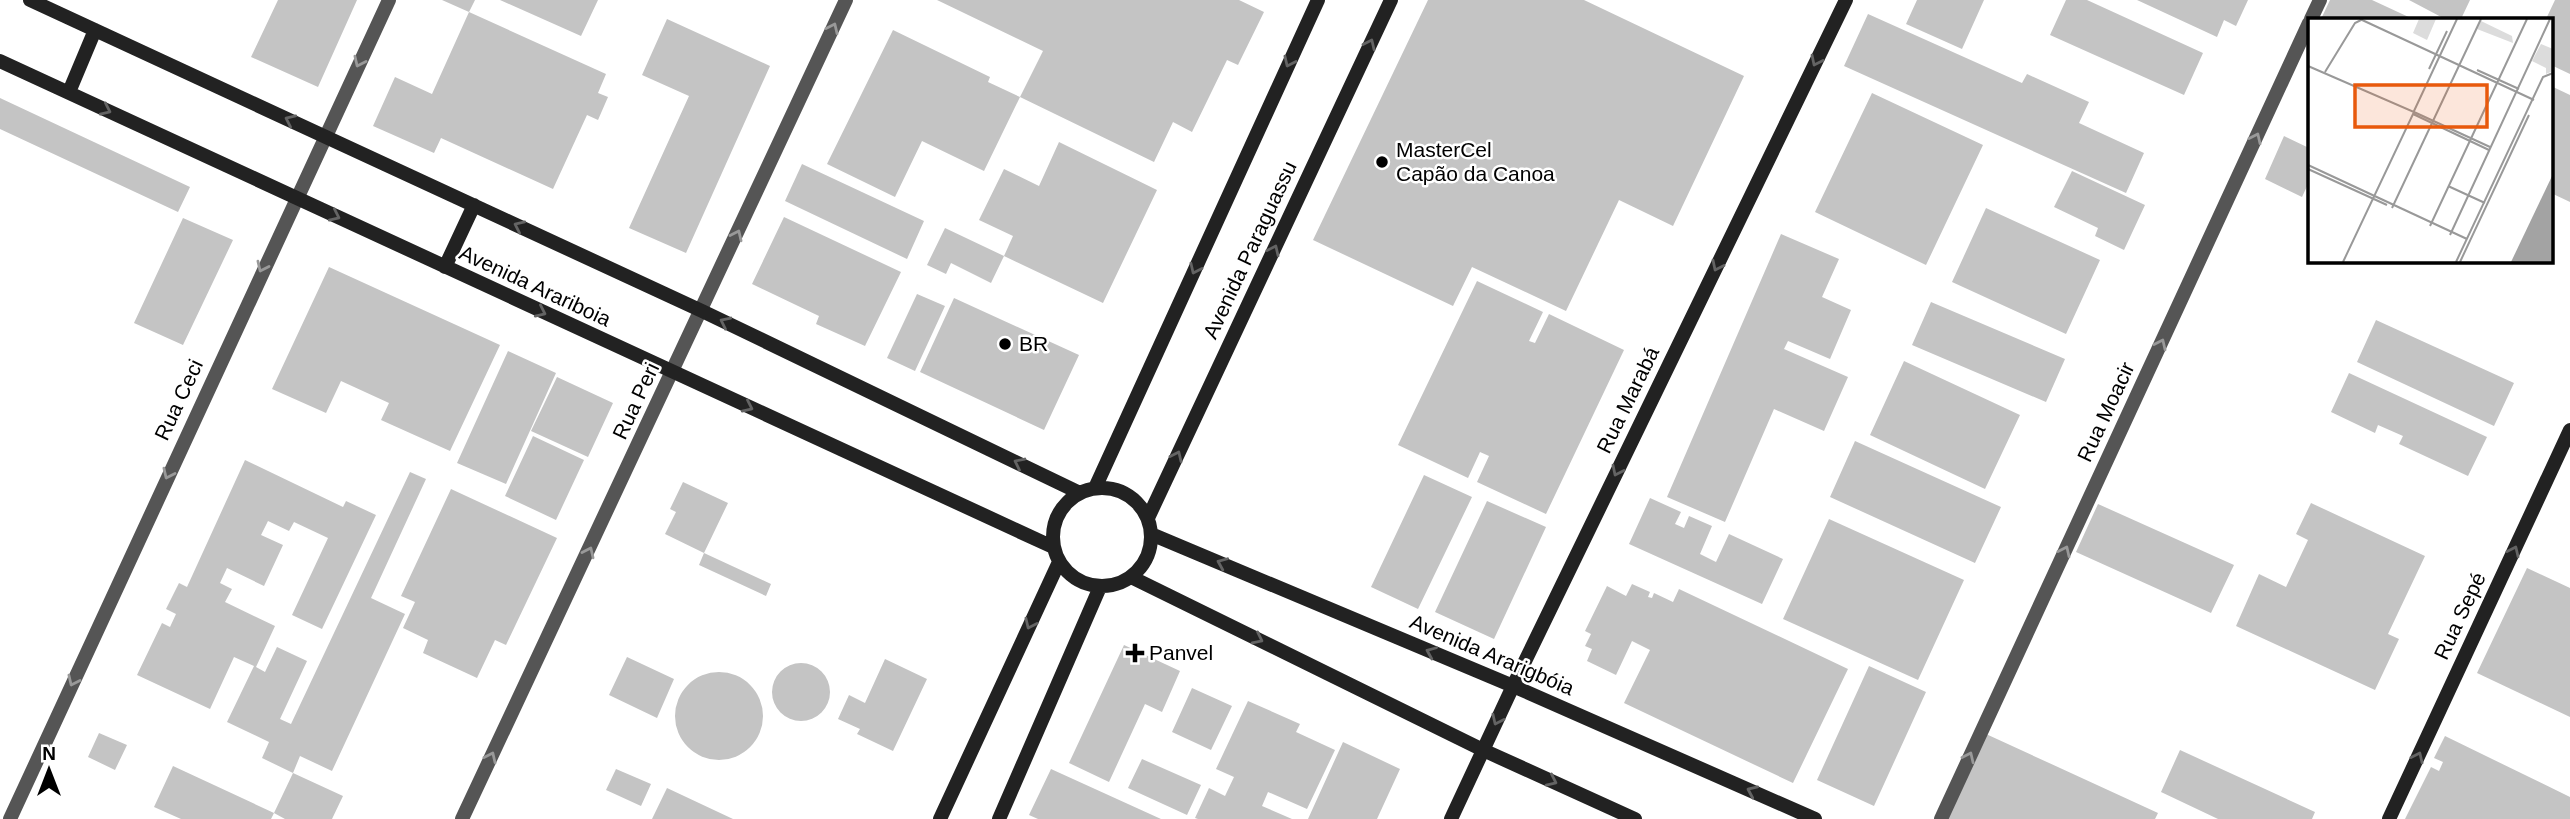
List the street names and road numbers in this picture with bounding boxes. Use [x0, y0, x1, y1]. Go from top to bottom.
street label: Avenida Paraguassu [1198, 157, 1301, 342]
street label: Avenida Arariboia [456, 240, 615, 331]
street label: Rua Marabá [1592, 343, 1663, 457]
street label: Rua Ceci [150, 356, 207, 444]
street label: Rua Moacir [2072, 358, 2139, 465]
street label: Rua Peri [608, 359, 663, 443]
street label: Rua Sepé [2429, 569, 2490, 663]
street label: Avenida Ararigbóia [1407, 610, 1578, 700]

